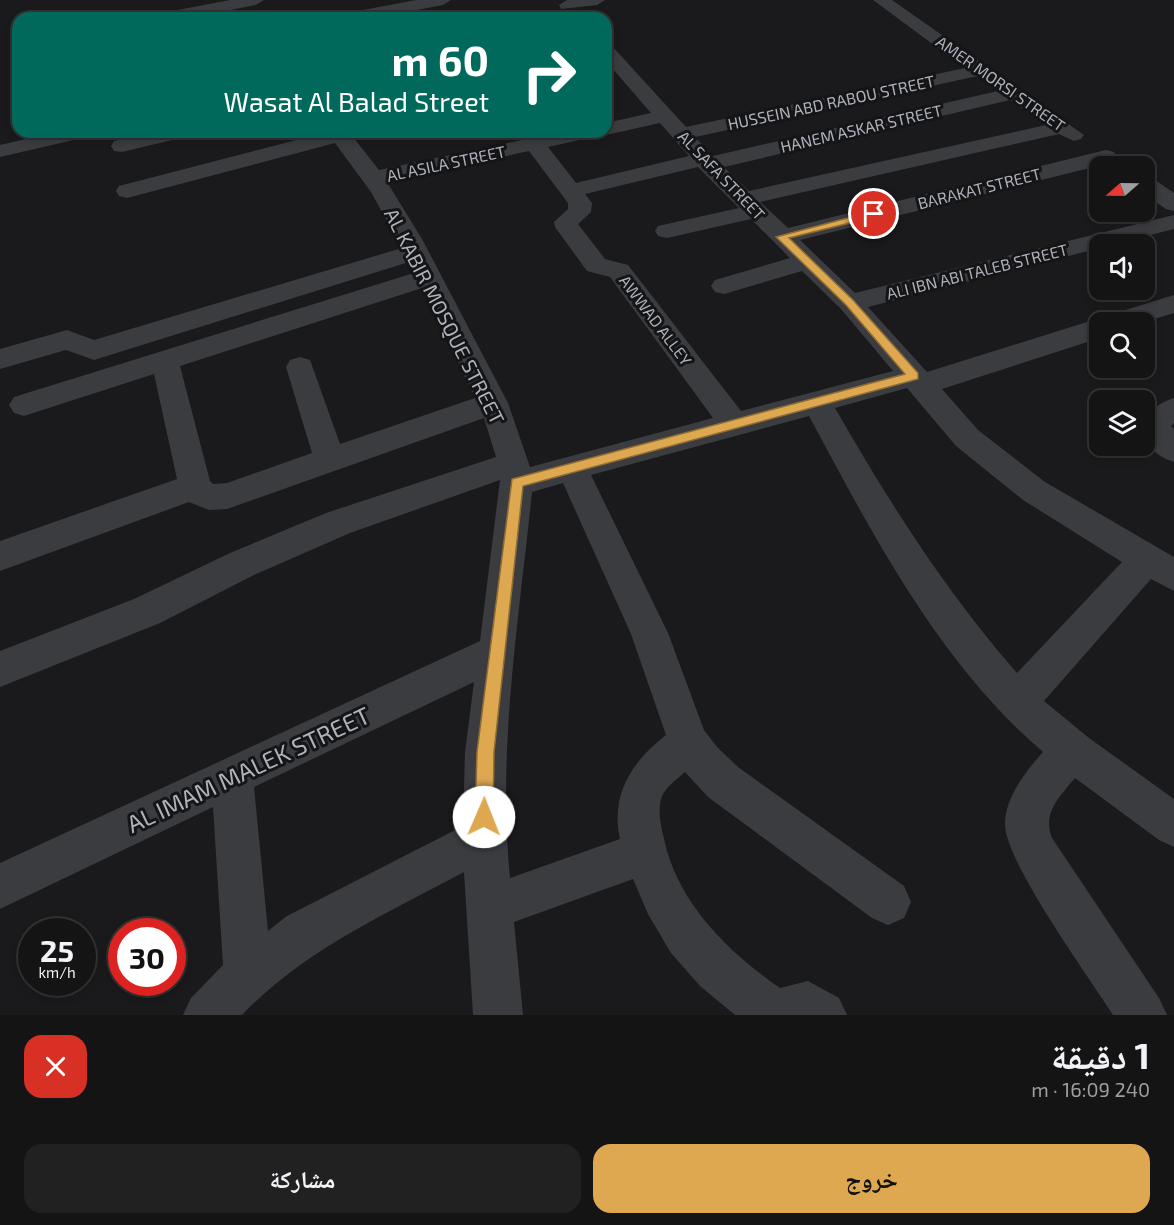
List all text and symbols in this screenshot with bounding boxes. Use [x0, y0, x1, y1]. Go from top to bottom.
street label: AMER MORSI STREET [933, 31, 1069, 135]
text: 60 m [392, 34, 489, 84]
icon: right [510, 36, 588, 114]
street label: HUSSEIN ABD RABOU STREET [726, 71, 936, 133]
text: Wasat Al Balad Street [224, 85, 489, 117]
street label: HANEM ASKAR STREET [778, 100, 944, 156]
street label: AL SAFA STREET [675, 126, 769, 224]
street label: AL ASILA STREET [385, 141, 507, 185]
north arrow [1089, 156, 1155, 222]
map controls [1089, 156, 1155, 456]
street label: BARAKAT STREET [916, 164, 1042, 212]
pin [848, 188, 899, 239]
icon: arrive [857, 197, 890, 230]
street label: AL KABIR MOSQUE STREET [380, 204, 510, 428]
button: sound [1089, 234, 1155, 300]
street label: ALI IBN ABI TALEB STREET [884, 239, 1070, 303]
street label: AWWAD ALLEY [616, 271, 696, 369]
button: search [1089, 312, 1155, 378]
button: layers [1089, 390, 1155, 456]
street label: AL IMAM MALEK STREET [122, 700, 374, 838]
position arrow [452, 785, 516, 849]
speed limit sign: 30 [108, 918, 186, 996]
text: 25 [40, 932, 74, 968]
text: km/h [38, 963, 76, 981]
text: 1 دقيقة [1051, 1033, 1150, 1076]
button: close [24, 1035, 87, 1098]
text: 240 m · 16:09 [1031, 1077, 1150, 1101]
button: مشاركة [24, 1144, 581, 1213]
button: خروج [593, 1144, 1150, 1213]

